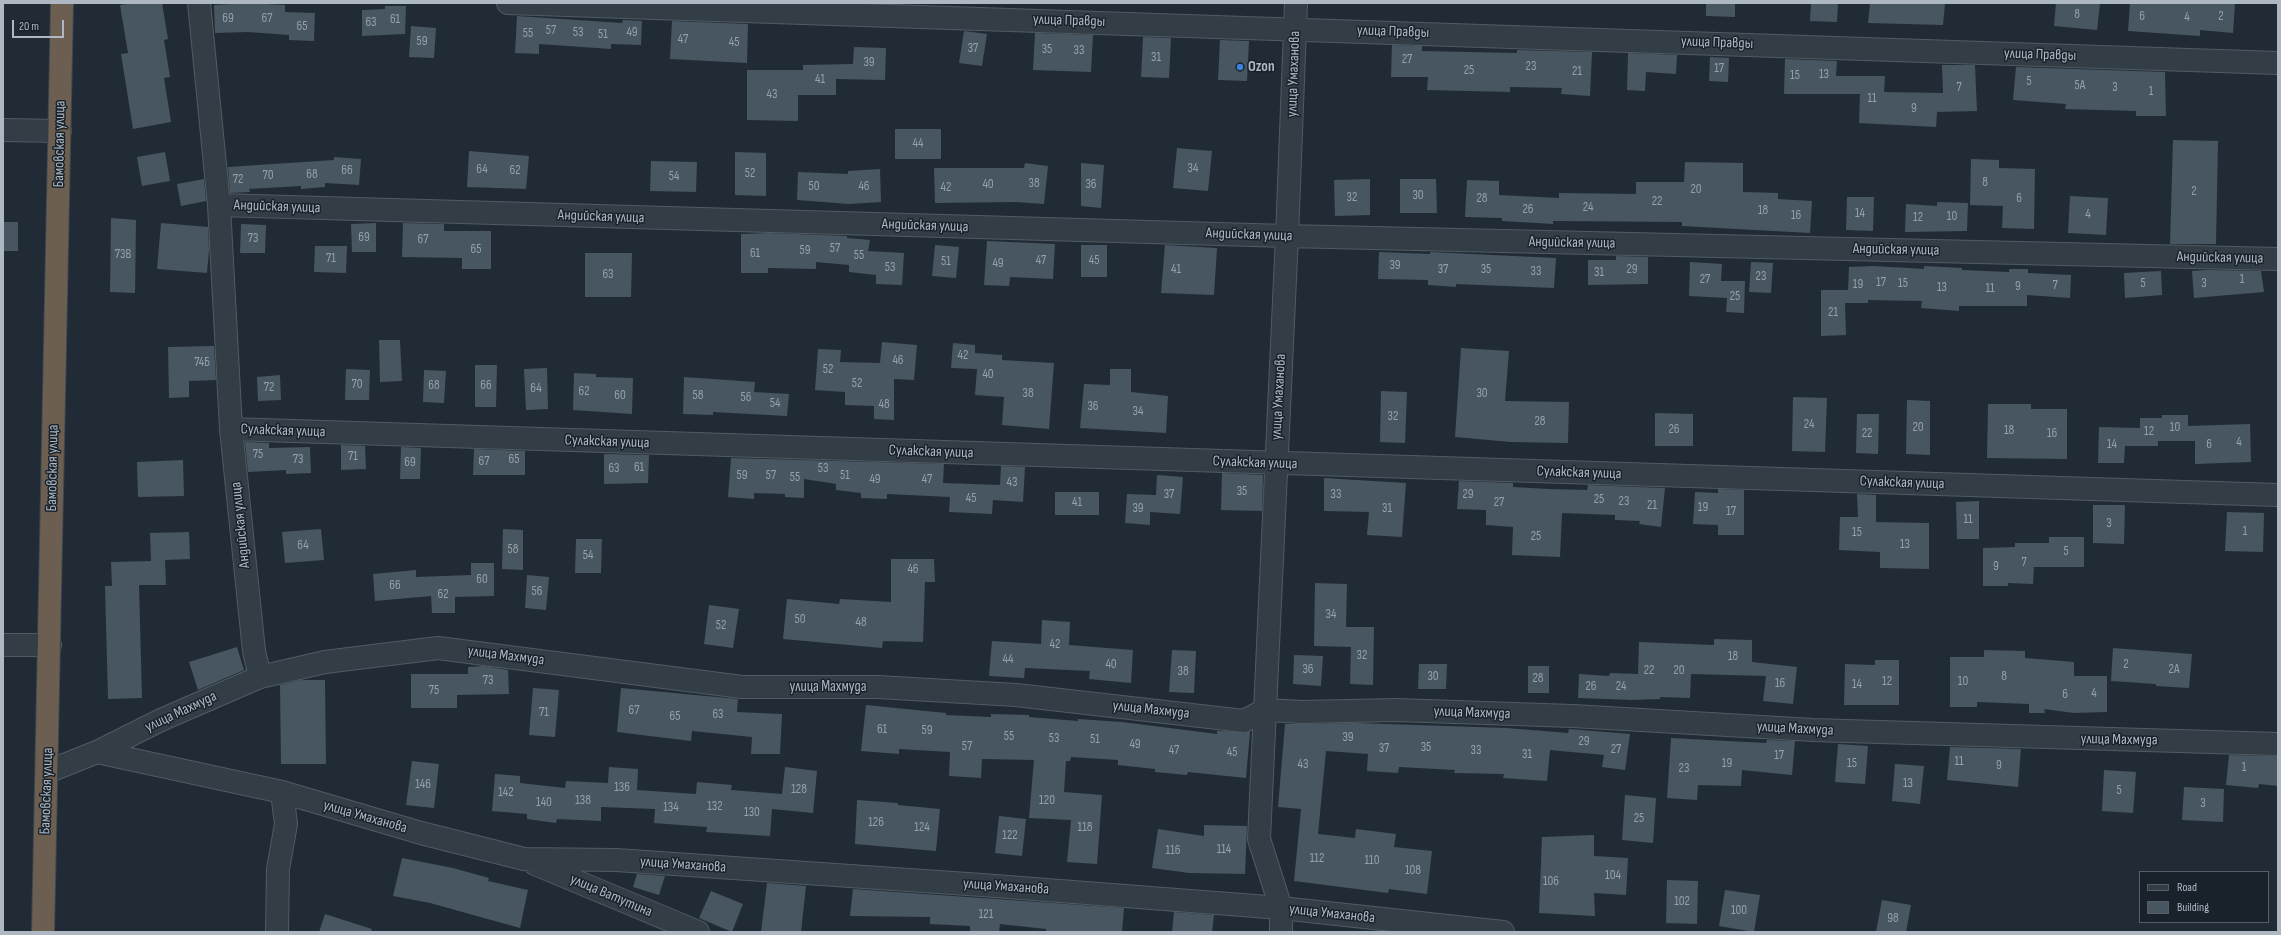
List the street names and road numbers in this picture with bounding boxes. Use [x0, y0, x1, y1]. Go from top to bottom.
street label: улица Правды [1033, 11, 1105, 31]
street label: улица Правды [1357, 22, 1429, 42]
street label: улица Умаханова [1283, 31, 1305, 117]
street label: улица Правды [1681, 33, 1753, 53]
street label: улица Правды [2004, 45, 2076, 65]
street label: Бамовская улица [50, 100, 70, 188]
street label: Андийская улица [233, 196, 321, 218]
street label: Андийская улица [557, 206, 645, 228]
street label: Андийская улица [881, 215, 969, 237]
street label: Андийская улица [1205, 224, 1293, 246]
street label: Андийская улица [1529, 233, 1615, 253]
street label: Андийская улица [1853, 240, 1939, 260]
street label: Андийская улица [2177, 248, 2263, 268]
street label: улица Умаханова [1268, 353, 1290, 441]
street label: Сулакская улица [240, 421, 326, 441]
street label: Бамовская улица [43, 424, 63, 512]
street label: Сулакская улица [564, 432, 650, 452]
street label: Сулакская улица [888, 442, 974, 462]
street label: Сулакская улица [1212, 453, 1298, 473]
street label: Сулакская улица [1536, 463, 1622, 483]
street label: Сулакская улица [1859, 473, 1945, 493]
street label: Андийская улица [228, 481, 254, 569]
street label: улица Махмуда [467, 642, 545, 670]
street label: улица Махмуда [790, 678, 866, 696]
street label: улица Махмуда [142, 688, 220, 736]
street label: улица Махмуда [1112, 697, 1190, 723]
street label: улица Махмуда [1433, 703, 1511, 723]
street label: улица Махмуда [1756, 718, 1834, 740]
street label: улица Махмуда [2080, 730, 2158, 750]
street label: Бамовская улица [36, 747, 58, 835]
street label: улица Умаханова [321, 796, 409, 838]
street label: улица Умаханова [639, 853, 727, 877]
street label: улица Ватутина [567, 871, 655, 921]
street label: улица Умаханова [962, 875, 1050, 899]
street label: улица Умаханова [1288, 901, 1376, 927]

